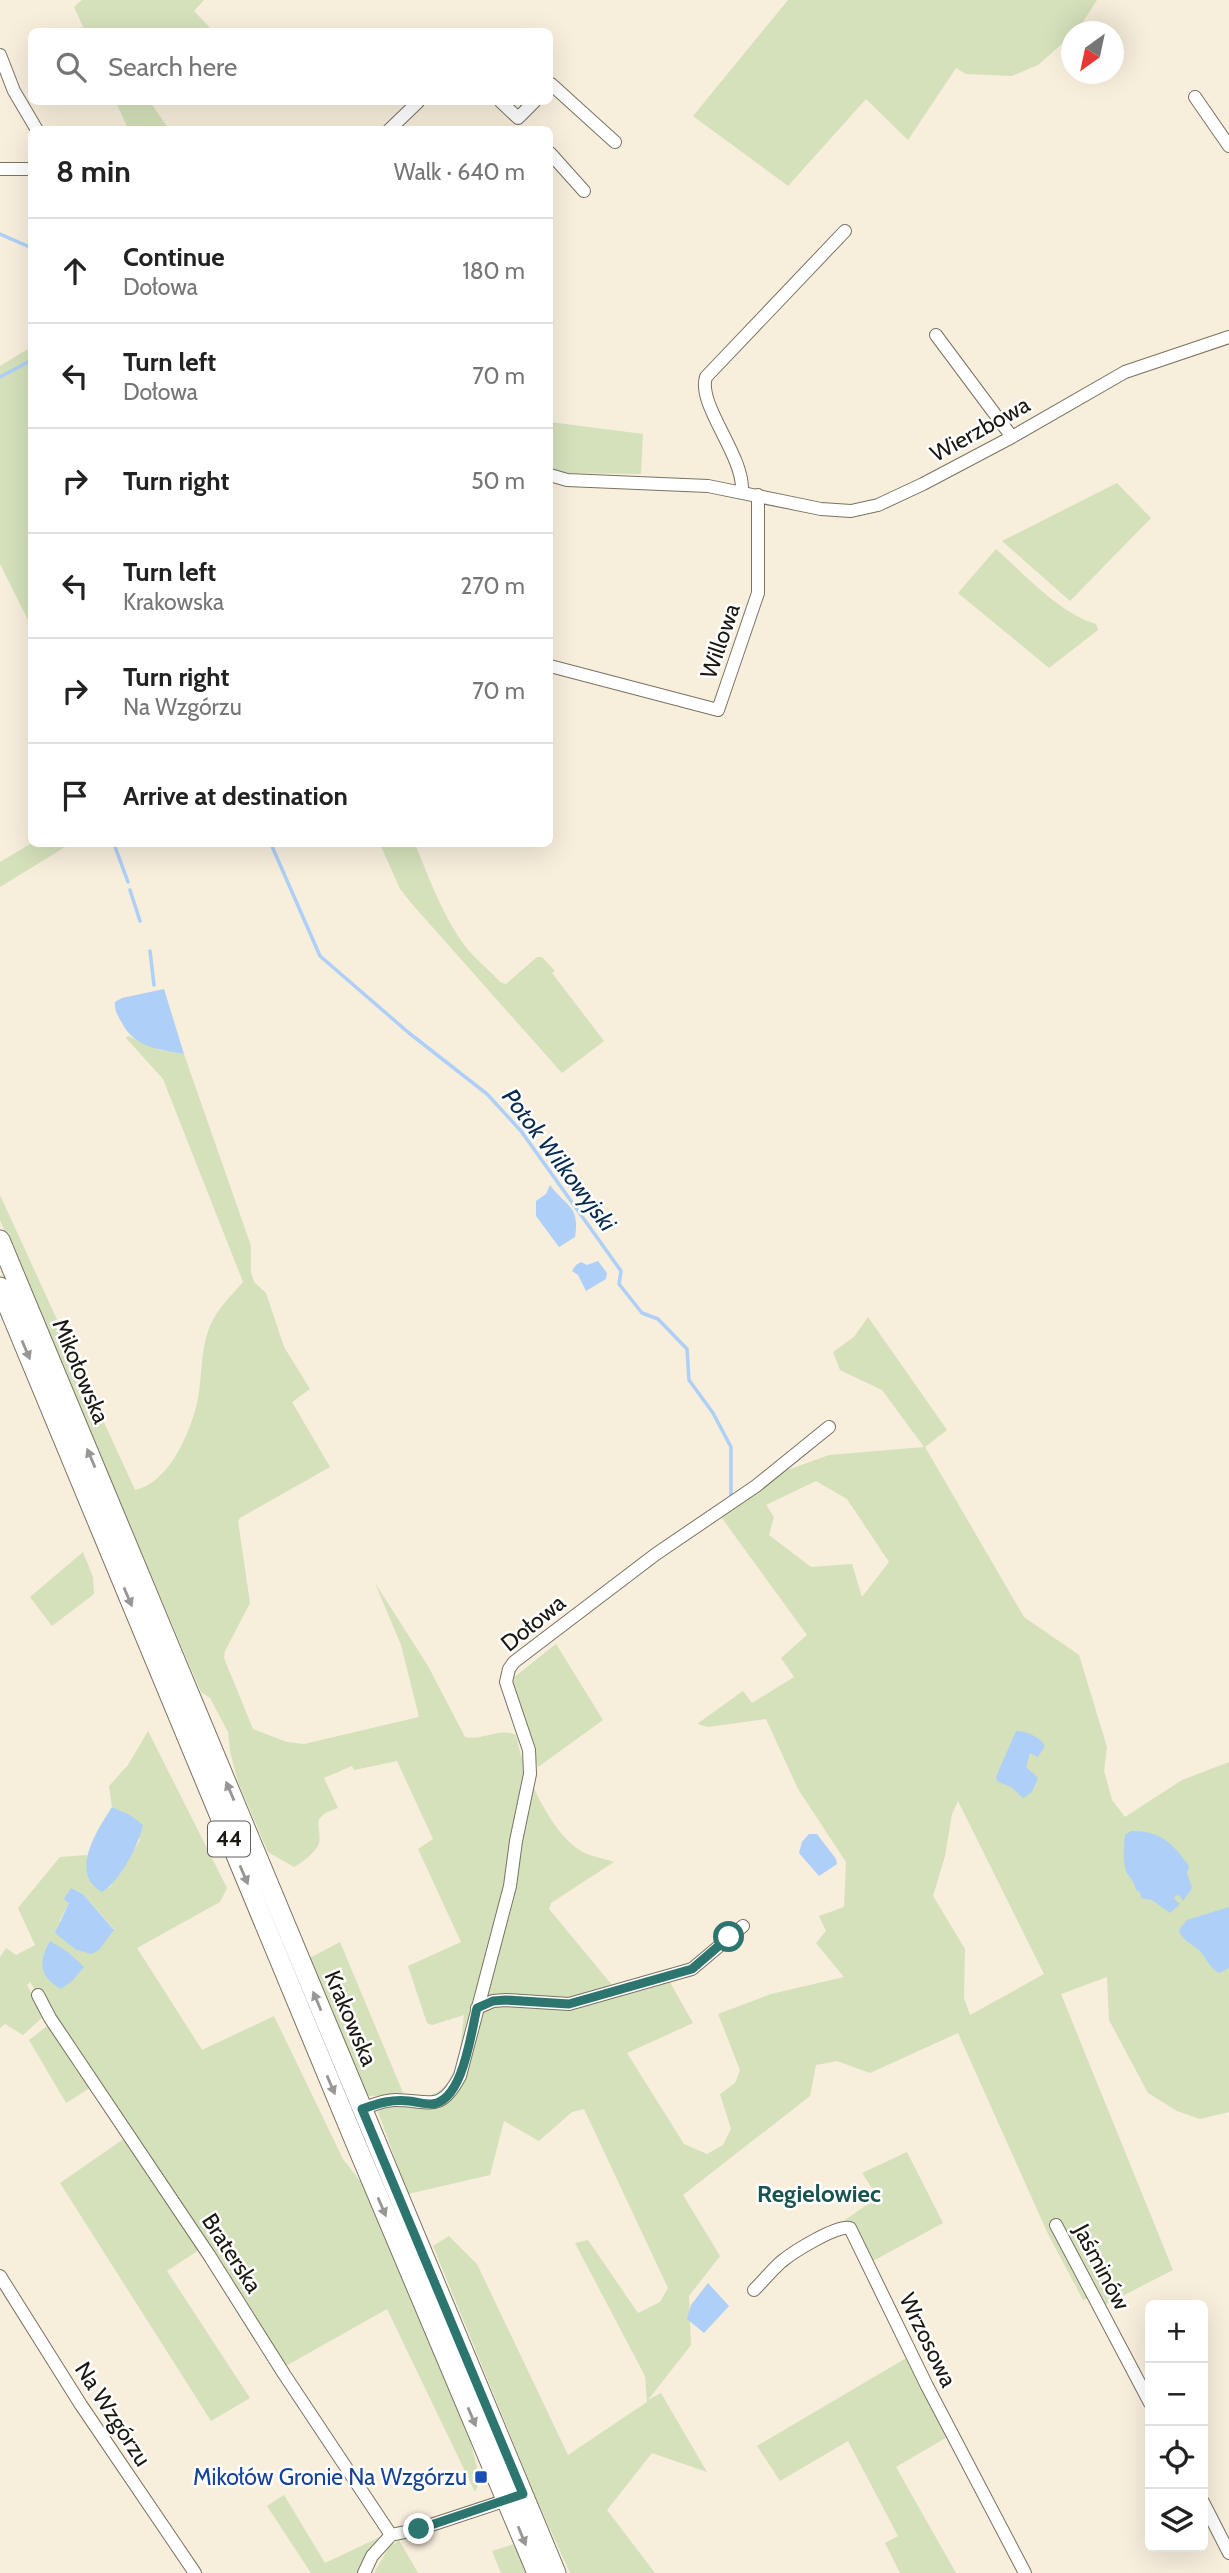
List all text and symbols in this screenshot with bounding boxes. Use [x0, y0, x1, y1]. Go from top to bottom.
north arrow [1061, 21, 1124, 84]
search box [28, 28, 553, 105]
icon: search [52, 48, 90, 86]
text: Search here [108, 51, 237, 83]
text: 8 min [56, 153, 131, 190]
text: Walk · 640 m [394, 158, 525, 186]
text: Continue [123, 241, 225, 273]
icon: ahead [56, 252, 94, 290]
text: 180 m [462, 257, 525, 285]
text: Dołowa [123, 273, 198, 301]
text: Turn left [123, 346, 216, 378]
icon: left [56, 357, 94, 395]
text: 70 m [472, 362, 525, 390]
text: Dołowa [123, 378, 198, 406]
street label: Wierzbowa [925, 390, 1035, 468]
icon: right [56, 462, 94, 500]
text: Turn right [123, 465, 229, 497]
text: 50 m [471, 467, 525, 495]
text: Turn left [123, 556, 216, 588]
icon: left [56, 567, 94, 605]
text: 270 m [460, 572, 525, 600]
text: Krakowska [123, 588, 224, 616]
street label: Willowa [694, 600, 746, 682]
text: Turn right [123, 661, 229, 693]
icon: right [56, 672, 94, 710]
text: 70 m [472, 677, 525, 705]
text: Na Wzgórzu [123, 693, 242, 721]
icon: arrive [56, 777, 94, 815]
text: Arrive at destination [123, 780, 348, 812]
water label: Potok Wilkowyjski [496, 1083, 623, 1238]
street label: Mikołowska [46, 1314, 116, 1428]
one-way arrow [21, 1340, 32, 1361]
one-way arrow [85, 1448, 96, 1469]
one-way arrow [123, 1586, 134, 1607]
street label: Dołowa [495, 1589, 571, 1657]
one-way arrow [224, 1780, 235, 1801]
road number: 44 [208, 1822, 250, 1856]
one-way arrow [238, 1864, 249, 1885]
route start [713, 1921, 744, 1952]
street label: Krakowska [318, 1966, 384, 2070]
one-way arrow [311, 1991, 323, 2011]
one-way arrow [326, 2074, 337, 2095]
district label: Regielowiec [757, 2179, 881, 2208]
one-way arrow [377, 2197, 388, 2218]
street label: Braterska [196, 2208, 268, 2298]
street label: Jaśminów [1067, 2218, 1136, 2315]
street label: Wrzosowa [893, 2288, 963, 2392]
map controls [1145, 2300, 1208, 2552]
button: + [1145, 2300, 1208, 2363]
street label: Na Wzgórzu [69, 2357, 157, 2471]
button: − [1145, 2363, 1208, 2426]
one-way arrow [466, 2406, 477, 2427]
button: locate [1145, 2426, 1208, 2489]
place label: Mikołów Gronie Na Wzgórzu [193, 2463, 467, 2491]
marker: Mikołów Gronie Na Wzgórzu [473, 2469, 489, 2485]
button: layers [1145, 2489, 1208, 2552]
route end [403, 2513, 434, 2544]
one-way arrow [517, 2526, 528, 2547]

